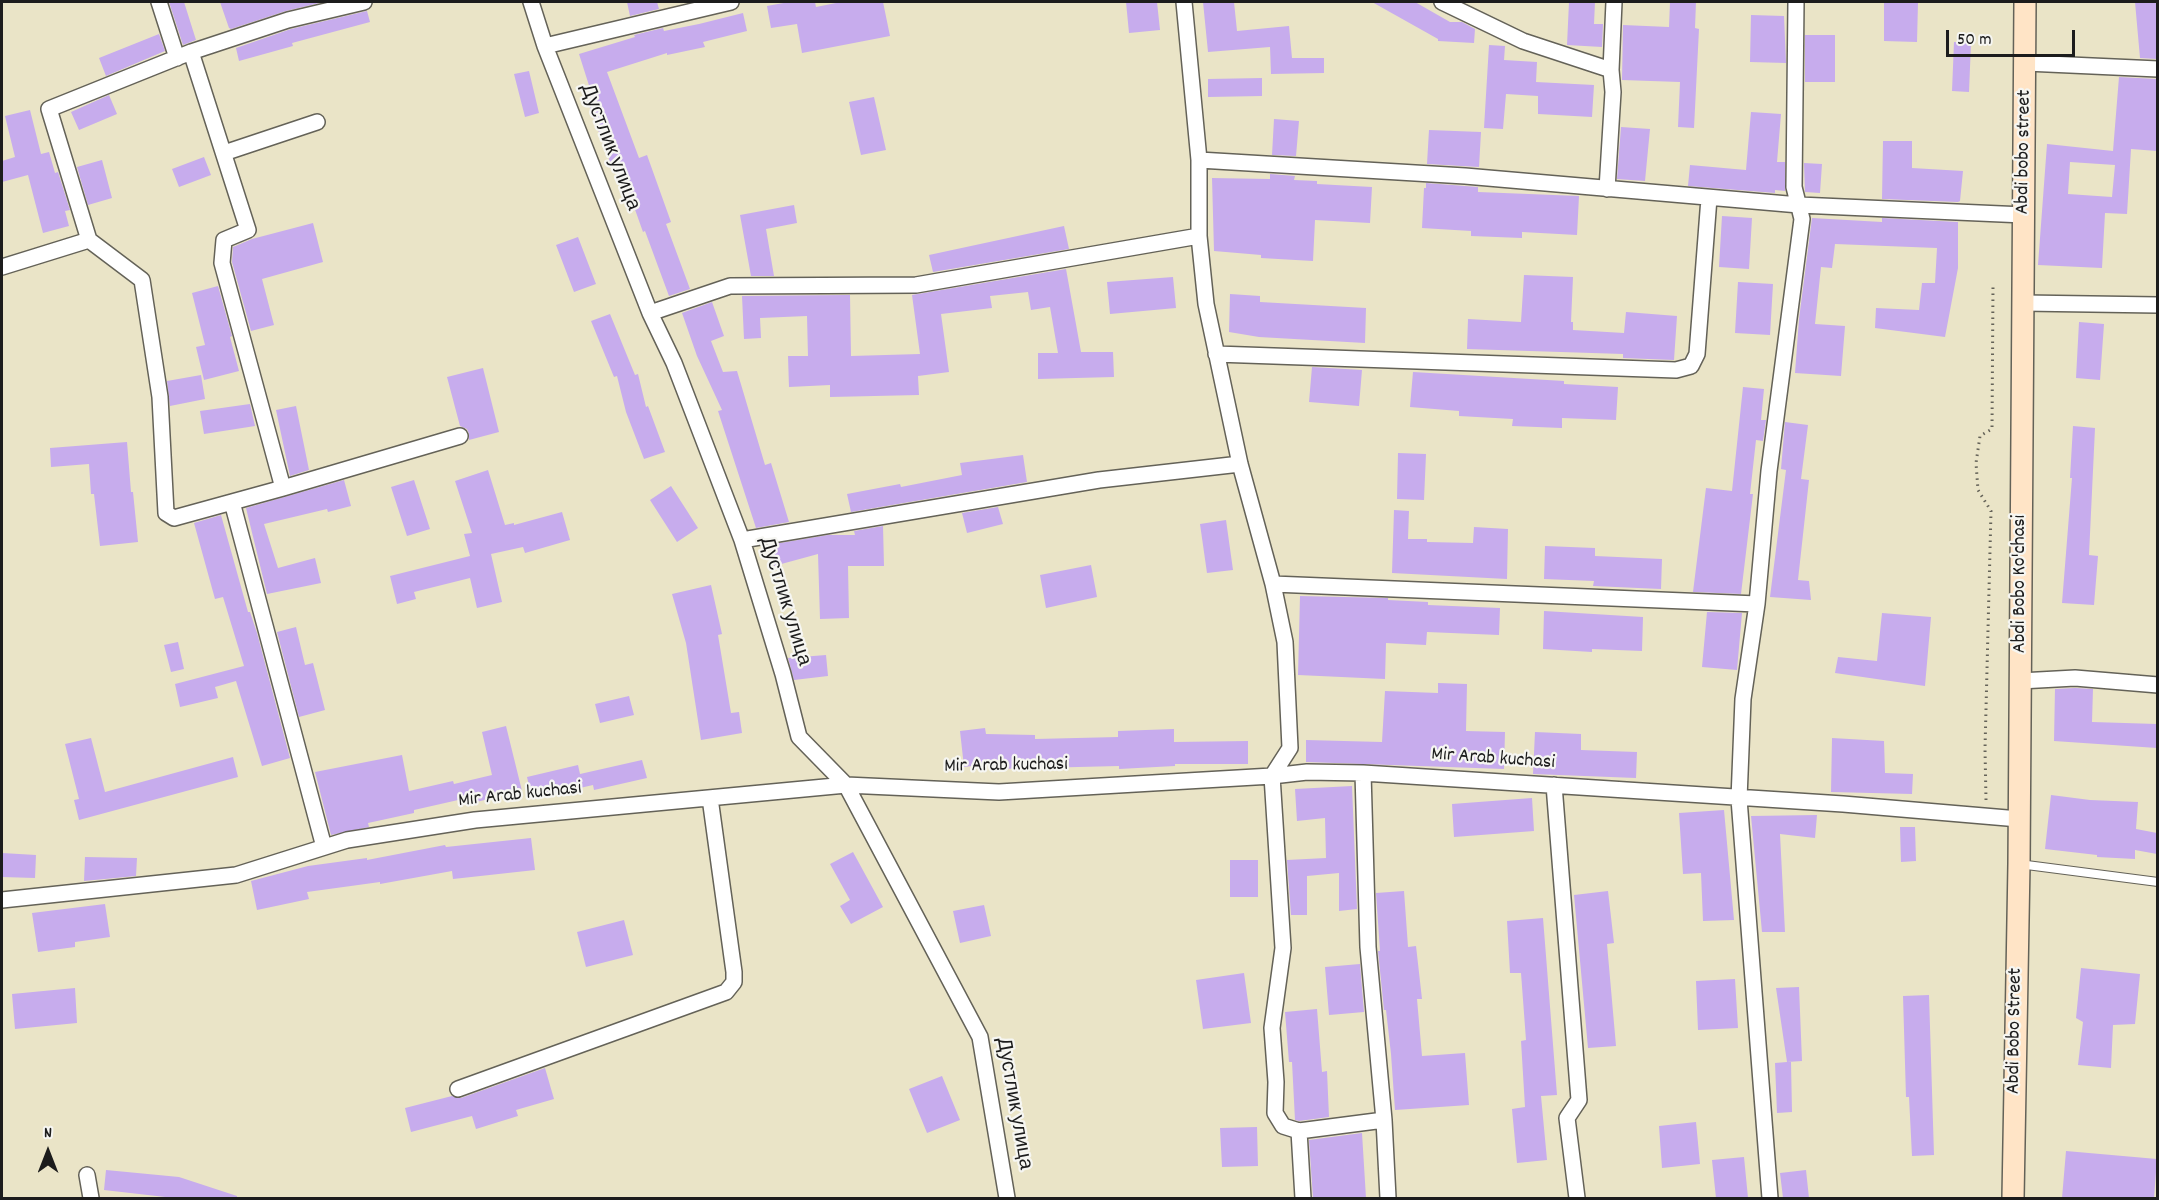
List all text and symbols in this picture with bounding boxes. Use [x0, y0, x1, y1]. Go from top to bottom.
scale bar [1949, 18, 2078, 56]
text: 50 m [1957, 28, 1992, 53]
street label: Дустлик улица [573, 81, 643, 215]
street label: Abdi bobo street [2012, 89, 2038, 215]
street label: Abdi Bobo Ko'chasi [2009, 515, 2033, 653]
street label: Дустлик улица [752, 535, 814, 669]
street label: Mir Arab kuchasi [1430, 744, 1556, 776]
street label: Mir Arab kuchasi [944, 754, 1068, 780]
street label: Mir Arab kuchasi [457, 778, 583, 814]
street label: Abdi Bobo Street [2003, 968, 2029, 1094]
street label: Дустлик улица [989, 1036, 1035, 1172]
north arrow [18, 1122, 78, 1182]
text: N [44, 1122, 52, 1145]

